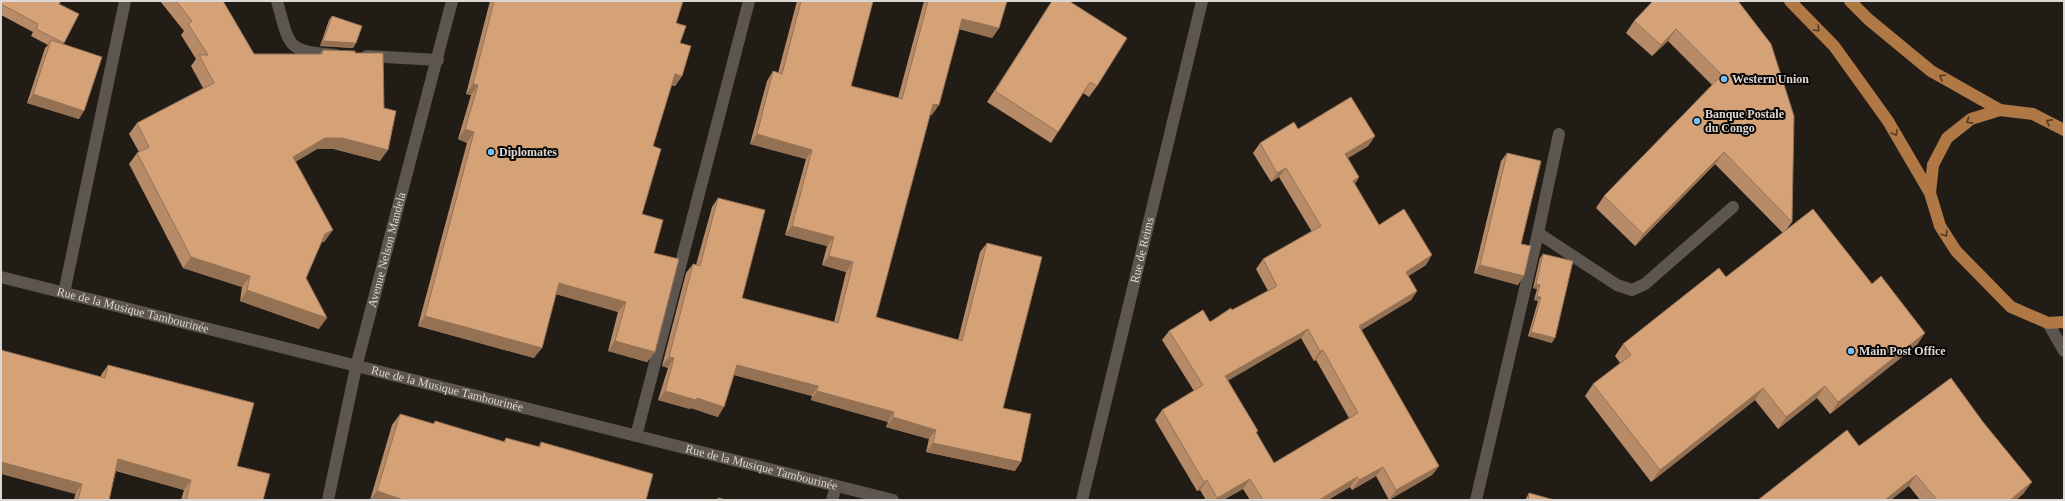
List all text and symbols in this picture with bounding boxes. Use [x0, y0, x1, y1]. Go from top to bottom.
one-way arrow [1812, 24, 1820, 32]
place label: Western Union [1732, 72, 1809, 86]
marker: Western Union [1719, 74, 1729, 84]
one-way arrow [1939, 75, 1946, 82]
place label: Banque Postale du Congo [1705, 107, 1785, 135]
marker: Banque Postale du Congo [1692, 116, 1702, 126]
one-way arrow [1966, 117, 1973, 124]
one-way arrow [2046, 119, 2053, 127]
one-way arrow [1891, 128, 1898, 136]
place label: Diplomates [499, 145, 557, 159]
marker: Diplomates [486, 147, 496, 157]
street label: Avenue Nelson Mandela [365, 190, 409, 309]
street label: Rue de Reims [1127, 215, 1157, 285]
one-way arrow [1940, 230, 1947, 237]
street label: Rue de la Musique Tambourinée [55, 284, 210, 336]
place label: Main Post Office [1859, 344, 1946, 358]
marker: Main Post Office [1846, 346, 1856, 356]
street label: Rue de la Musique Tambourinée [370, 363, 525, 414]
street label: Rue de la Musique Tambourinée [684, 441, 839, 493]

